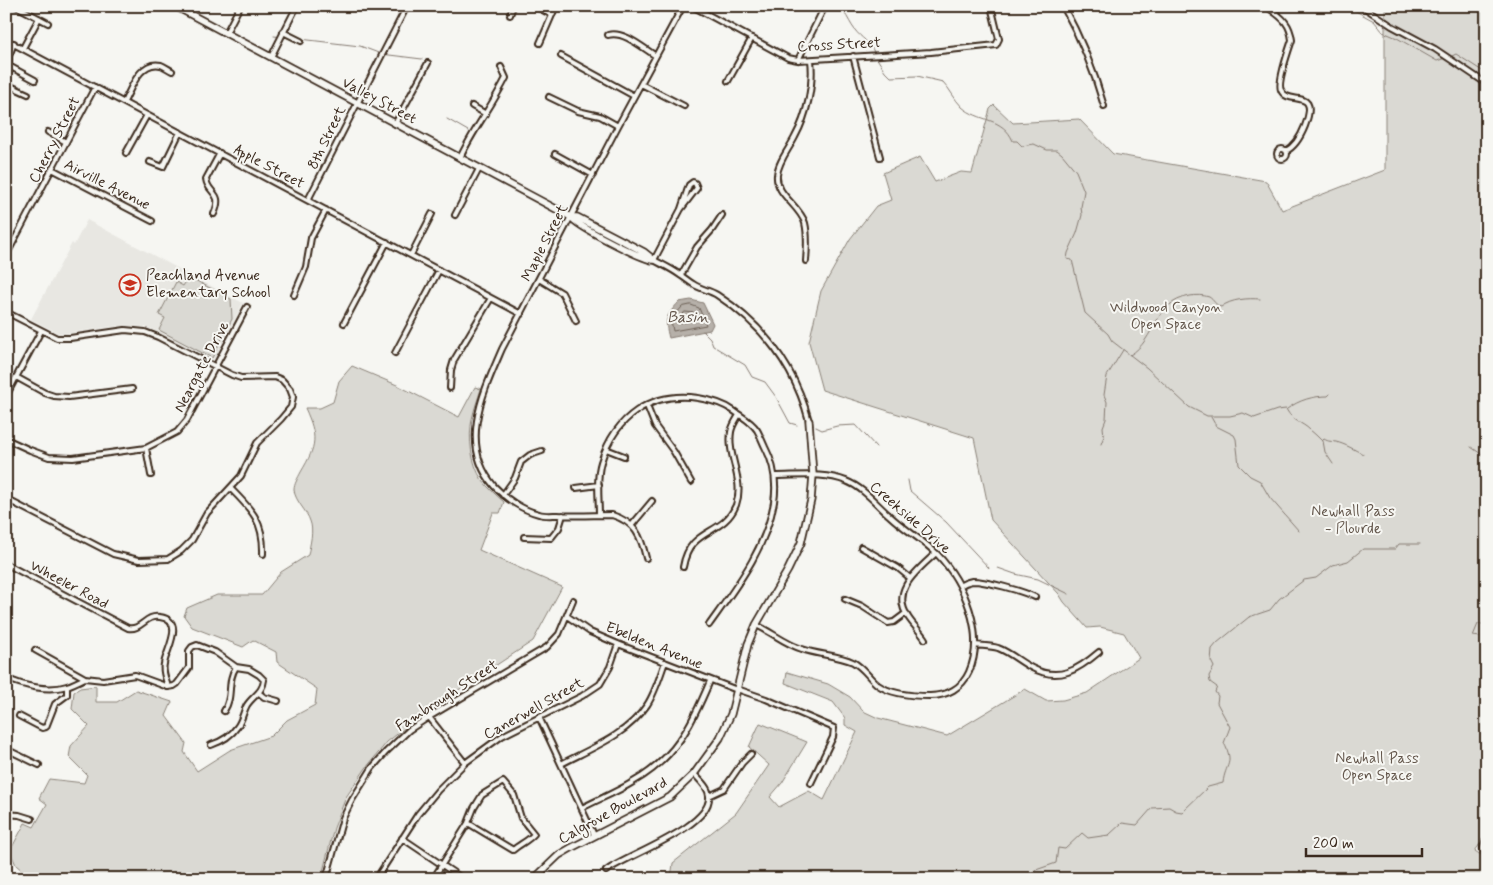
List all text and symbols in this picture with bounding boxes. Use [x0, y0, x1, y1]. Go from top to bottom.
street label: Cross Street [797, 33, 881, 57]
street label: Valley Street [338, 73, 420, 129]
street label: Cherry Street [25, 93, 85, 187]
street label: 8th Street [303, 103, 351, 173]
street label: Apple Street [230, 140, 308, 195]
street label: Airville Avenue [61, 155, 154, 215]
street label: Maple Street [517, 201, 573, 285]
place label: Peachland Avenue Elementary School [146, 266, 271, 303]
school or university icon: Peachland Avenue Elementary School [118, 273, 142, 297]
park label: Wildwood Canyon Open Space [1110, 298, 1222, 335]
water label: Basin [667, 307, 709, 328]
street label: Neargate Drive [170, 318, 235, 416]
street label: Creekside Drive [865, 477, 955, 559]
park label: Newhall Pass - Plourde [1311, 502, 1395, 539]
street label: Wheeler Road [26, 556, 112, 614]
street label: Ebelden Avenue [603, 617, 706, 675]
street label: Fambrough Street [392, 655, 502, 737]
street label: Canerwell Street [480, 673, 588, 745]
park label: Newhall Pass Open Space [1335, 749, 1419, 786]
street label: Calgrove Boulevard [555, 773, 672, 850]
scale bar [1306, 825, 1422, 857]
text: 200 m [1313, 834, 1354, 854]

